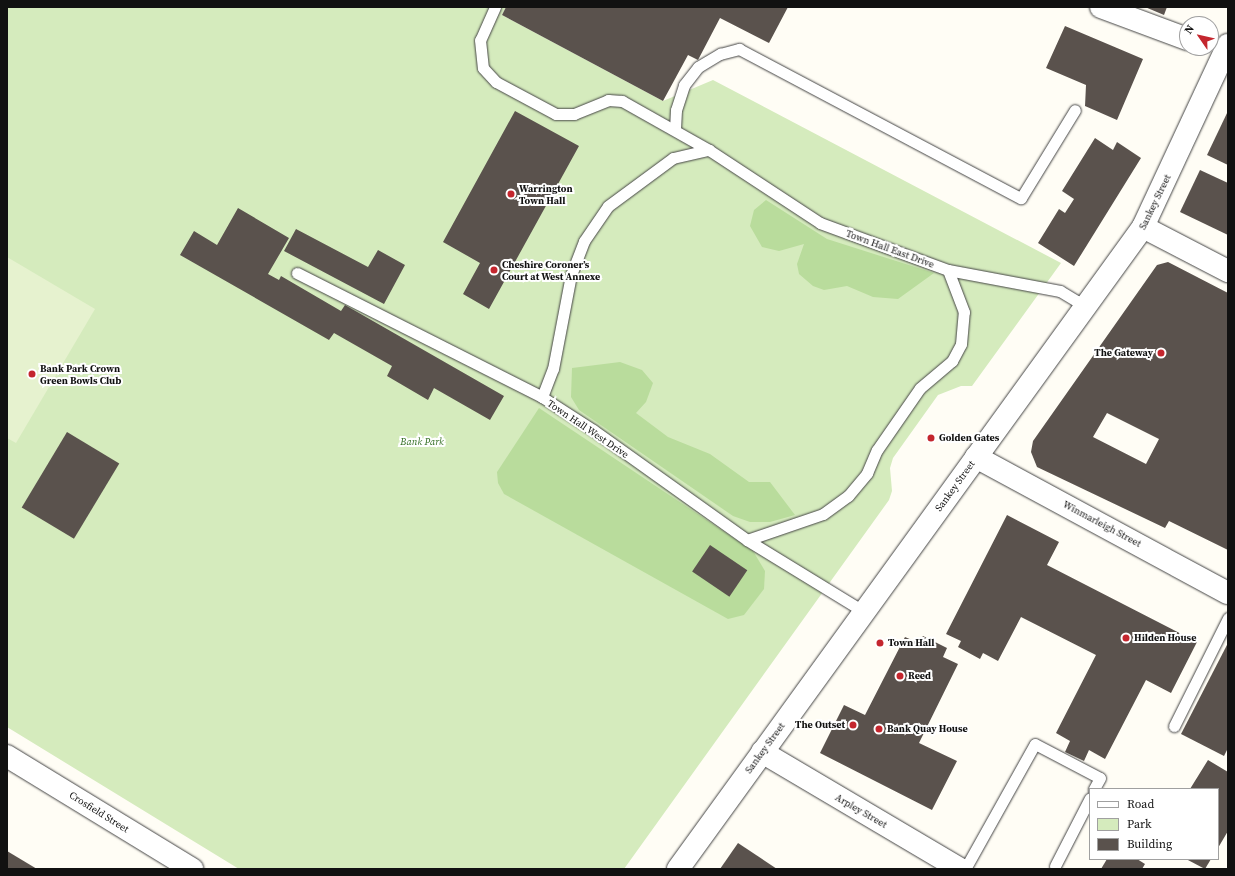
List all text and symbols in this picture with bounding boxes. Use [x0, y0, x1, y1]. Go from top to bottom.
north arrow [1179, 16, 1219, 56]
text: N [1181, 22, 1198, 37]
street label: Sankey Street [1137, 173, 1173, 231]
place label: Warrington Town Hall [519, 182, 573, 206]
marker: Warrington Town Hall [506, 189, 516, 199]
street label: Town Hall East Drive [844, 227, 936, 271]
place label: Cheshire Coroner’s Court at West Annexe [502, 258, 601, 282]
marker: Cheshire Coroner’s Court at West Annexe [489, 265, 499, 275]
place label: The Gateway [1094, 347, 1153, 359]
marker: The Gateway [1156, 348, 1166, 358]
place label: Bank Park Crown Green Bowls Club [40, 362, 121, 386]
marker: Bank Park Crown Green Bowls Club [27, 369, 37, 379]
street label: Town Hall West Drive [545, 397, 631, 461]
place label: Golden Gates [939, 432, 999, 444]
marker: Golden Gates [926, 433, 936, 443]
park label: Bank Park [400, 436, 444, 448]
street label: Sankey Street [933, 458, 977, 514]
street label: Winmarleigh Street [1061, 498, 1143, 550]
place label: Hilden House [1134, 632, 1196, 644]
marker: Hilden House [1121, 633, 1131, 643]
place label: Town Hall [888, 637, 935, 649]
marker: Town Hall [875, 638, 885, 648]
place label: Reed [908, 670, 931, 682]
marker: Reed [895, 671, 905, 681]
place label: The Outset [795, 719, 845, 731]
street label: Sankey Street [743, 720, 787, 776]
marker: The Outset [848, 720, 858, 730]
place label: Bank Quay House [887, 723, 968, 735]
marker: Bank Quay House [874, 724, 884, 734]
legend [1089, 788, 1219, 860]
street label: Crosfield Street [67, 789, 131, 835]
street label: Arpley Street [833, 791, 889, 831]
text: Road [1127, 796, 1154, 812]
text: Park [1127, 816, 1152, 832]
text: Building [1127, 836, 1172, 852]

